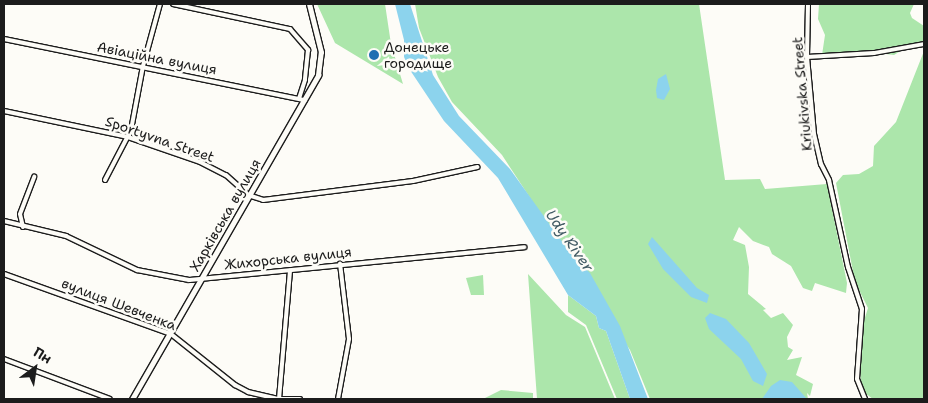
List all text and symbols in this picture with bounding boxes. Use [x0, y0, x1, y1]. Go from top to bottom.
street label: Kriukivska Street [789, 36, 815, 152]
street label: Авіаційна вулиця [96, 38, 218, 78]
place label: Донецьке городище [384, 39, 452, 72]
marker: Донецьке городище [368, 49, 380, 61]
street label: Sportyvna Street [103, 112, 217, 166]
street label: Харківська вулиця [186, 156, 264, 274]
water label: Udy River [541, 207, 597, 275]
street label: Жихорська вулиця [223, 243, 353, 273]
street label: вулиця Шевченка [59, 274, 179, 334]
north arrow [10, 343, 60, 393]
text: Пн [30, 343, 55, 368]

